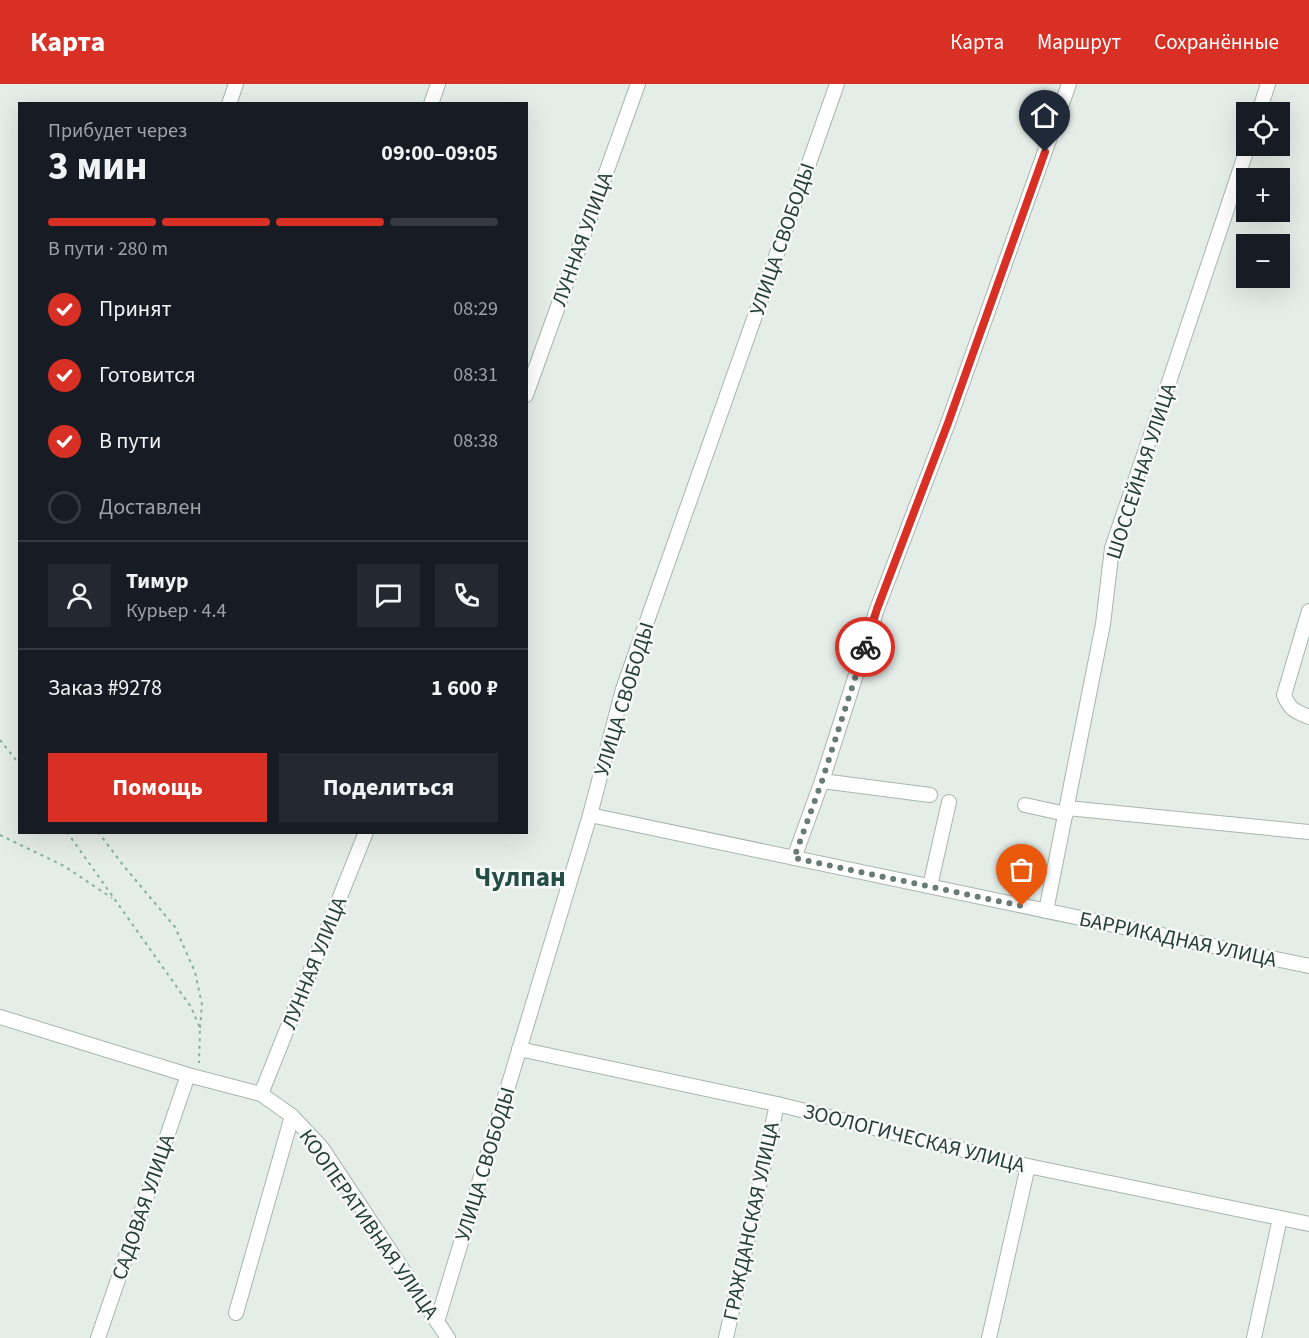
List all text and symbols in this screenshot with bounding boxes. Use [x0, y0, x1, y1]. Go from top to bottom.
text: Карта [30, 22, 105, 62]
text: Карта [950, 27, 1004, 57]
text: Маршрут [1037, 27, 1121, 57]
text: Сохранённые [1154, 27, 1279, 57]
pin [1019, 90, 1070, 152]
icon: home [1028, 99, 1061, 132]
map controls [1236, 102, 1290, 288]
button: locate [1236, 102, 1290, 156]
text: Прибудет через [48, 117, 187, 145]
text: 09:00–09:05 [381, 137, 498, 169]
text: 3 мин [48, 139, 148, 195]
street label: УЛИЦА СВОБОДЫ [742, 159, 822, 319]
street label: ЛУННАЯ УЛИЦА [544, 167, 620, 310]
button: + [1236, 168, 1290, 222]
button: − [1236, 234, 1290, 288]
text: В пути · 280 m [48, 235, 168, 263]
icon: check [48, 293, 81, 326]
text: Принят [99, 293, 172, 325]
text: 08:29 [453, 295, 498, 323]
icon: check [48, 359, 81, 392]
text: Готовится [99, 359, 196, 391]
text: 08:31 [453, 361, 498, 389]
street label: ШОССЕЙНАЯ УЛИЦА [1098, 379, 1184, 563]
icon: check [48, 425, 81, 458]
text: В пути [99, 425, 161, 457]
text: 08:38 [453, 427, 498, 455]
text: Доставлен [99, 491, 202, 523]
button: person [48, 564, 111, 627]
button: chat [357, 564, 420, 627]
button: phone [435, 564, 498, 627]
text: Тимур [126, 565, 189, 597]
text: Курьер · 4.4 [126, 597, 226, 625]
courier [835, 617, 895, 677]
street label: УЛИЦА СВОБОДЫ [586, 618, 662, 780]
icon: bike [849, 631, 882, 664]
text: Заказ #9278 [48, 672, 162, 704]
text: 1 600 ₽ [431, 672, 498, 704]
button: Помощь [48, 753, 267, 822]
button: Поделиться [279, 753, 498, 822]
pin [996, 844, 1047, 906]
icon: bag [1005, 853, 1038, 886]
district label: Чулпан [474, 858, 566, 897]
street label: ЛУННАЯ УЛИЦА [274, 892, 354, 1034]
street label: БАРРИКАДНАЯ УЛИЦА [1077, 903, 1280, 975]
street label: УЛИЦА СВОБОДЫ [447, 1083, 523, 1245]
street label: ЗООЛОГИЧЕСКАЯ УЛИЦА [800, 1096, 1029, 1180]
street label: ГРАЖДАНСКАЯ УЛИЦА [715, 1118, 787, 1323]
street label: КООПЕРАТИВНАЯ УЛИЦА [292, 1123, 446, 1326]
street label: САДОВАЯ УЛИЦА [104, 1130, 182, 1284]

